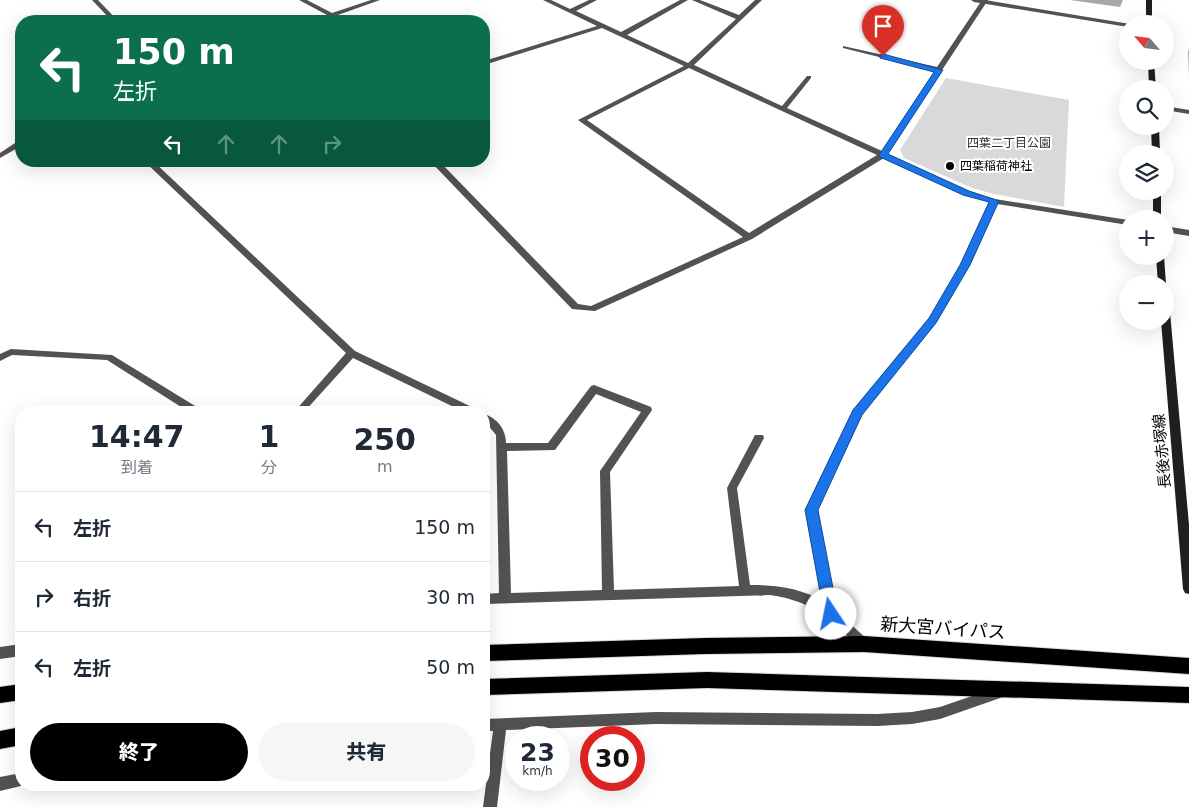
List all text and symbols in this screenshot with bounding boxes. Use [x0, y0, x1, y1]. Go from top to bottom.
pin [862, 5, 904, 56]
icon: arrive [869, 12, 897, 40]
north arrow [1119, 15, 1174, 70]
map controls [1119, 15, 1174, 330]
text: 150 m [113, 32, 235, 72]
icon: left [30, 35, 95, 100]
text: 左折 [113, 79, 157, 104]
button: search [1119, 80, 1174, 135]
icon: left [159, 130, 187, 158]
icon: ahead [212, 130, 240, 158]
icon: ahead [265, 130, 293, 158]
icon: right [318, 130, 346, 158]
park label: 四葉二丁目公園 [967, 136, 1051, 150]
button: layers [1119, 145, 1174, 200]
place label: 四葉稲荷神社 [960, 159, 1032, 173]
marker: 四葉稲荷神社 [944, 160, 956, 172]
button: + [1119, 210, 1174, 265]
button: − [1119, 275, 1174, 330]
street label: 長後赤塚線 [1150, 413, 1174, 489]
text: 14:47 [89, 419, 185, 454]
text: 1 [259, 419, 279, 454]
text: 250 [353, 422, 416, 457]
text: m [377, 457, 392, 476]
text: 到着 [121, 458, 153, 477]
text: 分 [261, 458, 277, 477]
icon: left [30, 513, 58, 541]
text: 150 m [414, 516, 475, 538]
text: 左折 [73, 517, 111, 539]
icon: right [30, 583, 58, 611]
text: 30 m [426, 586, 475, 608]
text: 右折 [73, 587, 111, 609]
position arrow [804, 587, 856, 639]
street label: 新大宮バイパス [880, 613, 1006, 643]
icon: left [30, 653, 58, 681]
text: 50 m [426, 656, 475, 678]
text: 左折 [73, 657, 111, 679]
button: 終了 [30, 723, 248, 781]
button: 共有 [258, 723, 475, 781]
speed limit sign: 30 [580, 726, 645, 791]
text: 23 [520, 738, 555, 767]
text: km/h [522, 764, 553, 778]

